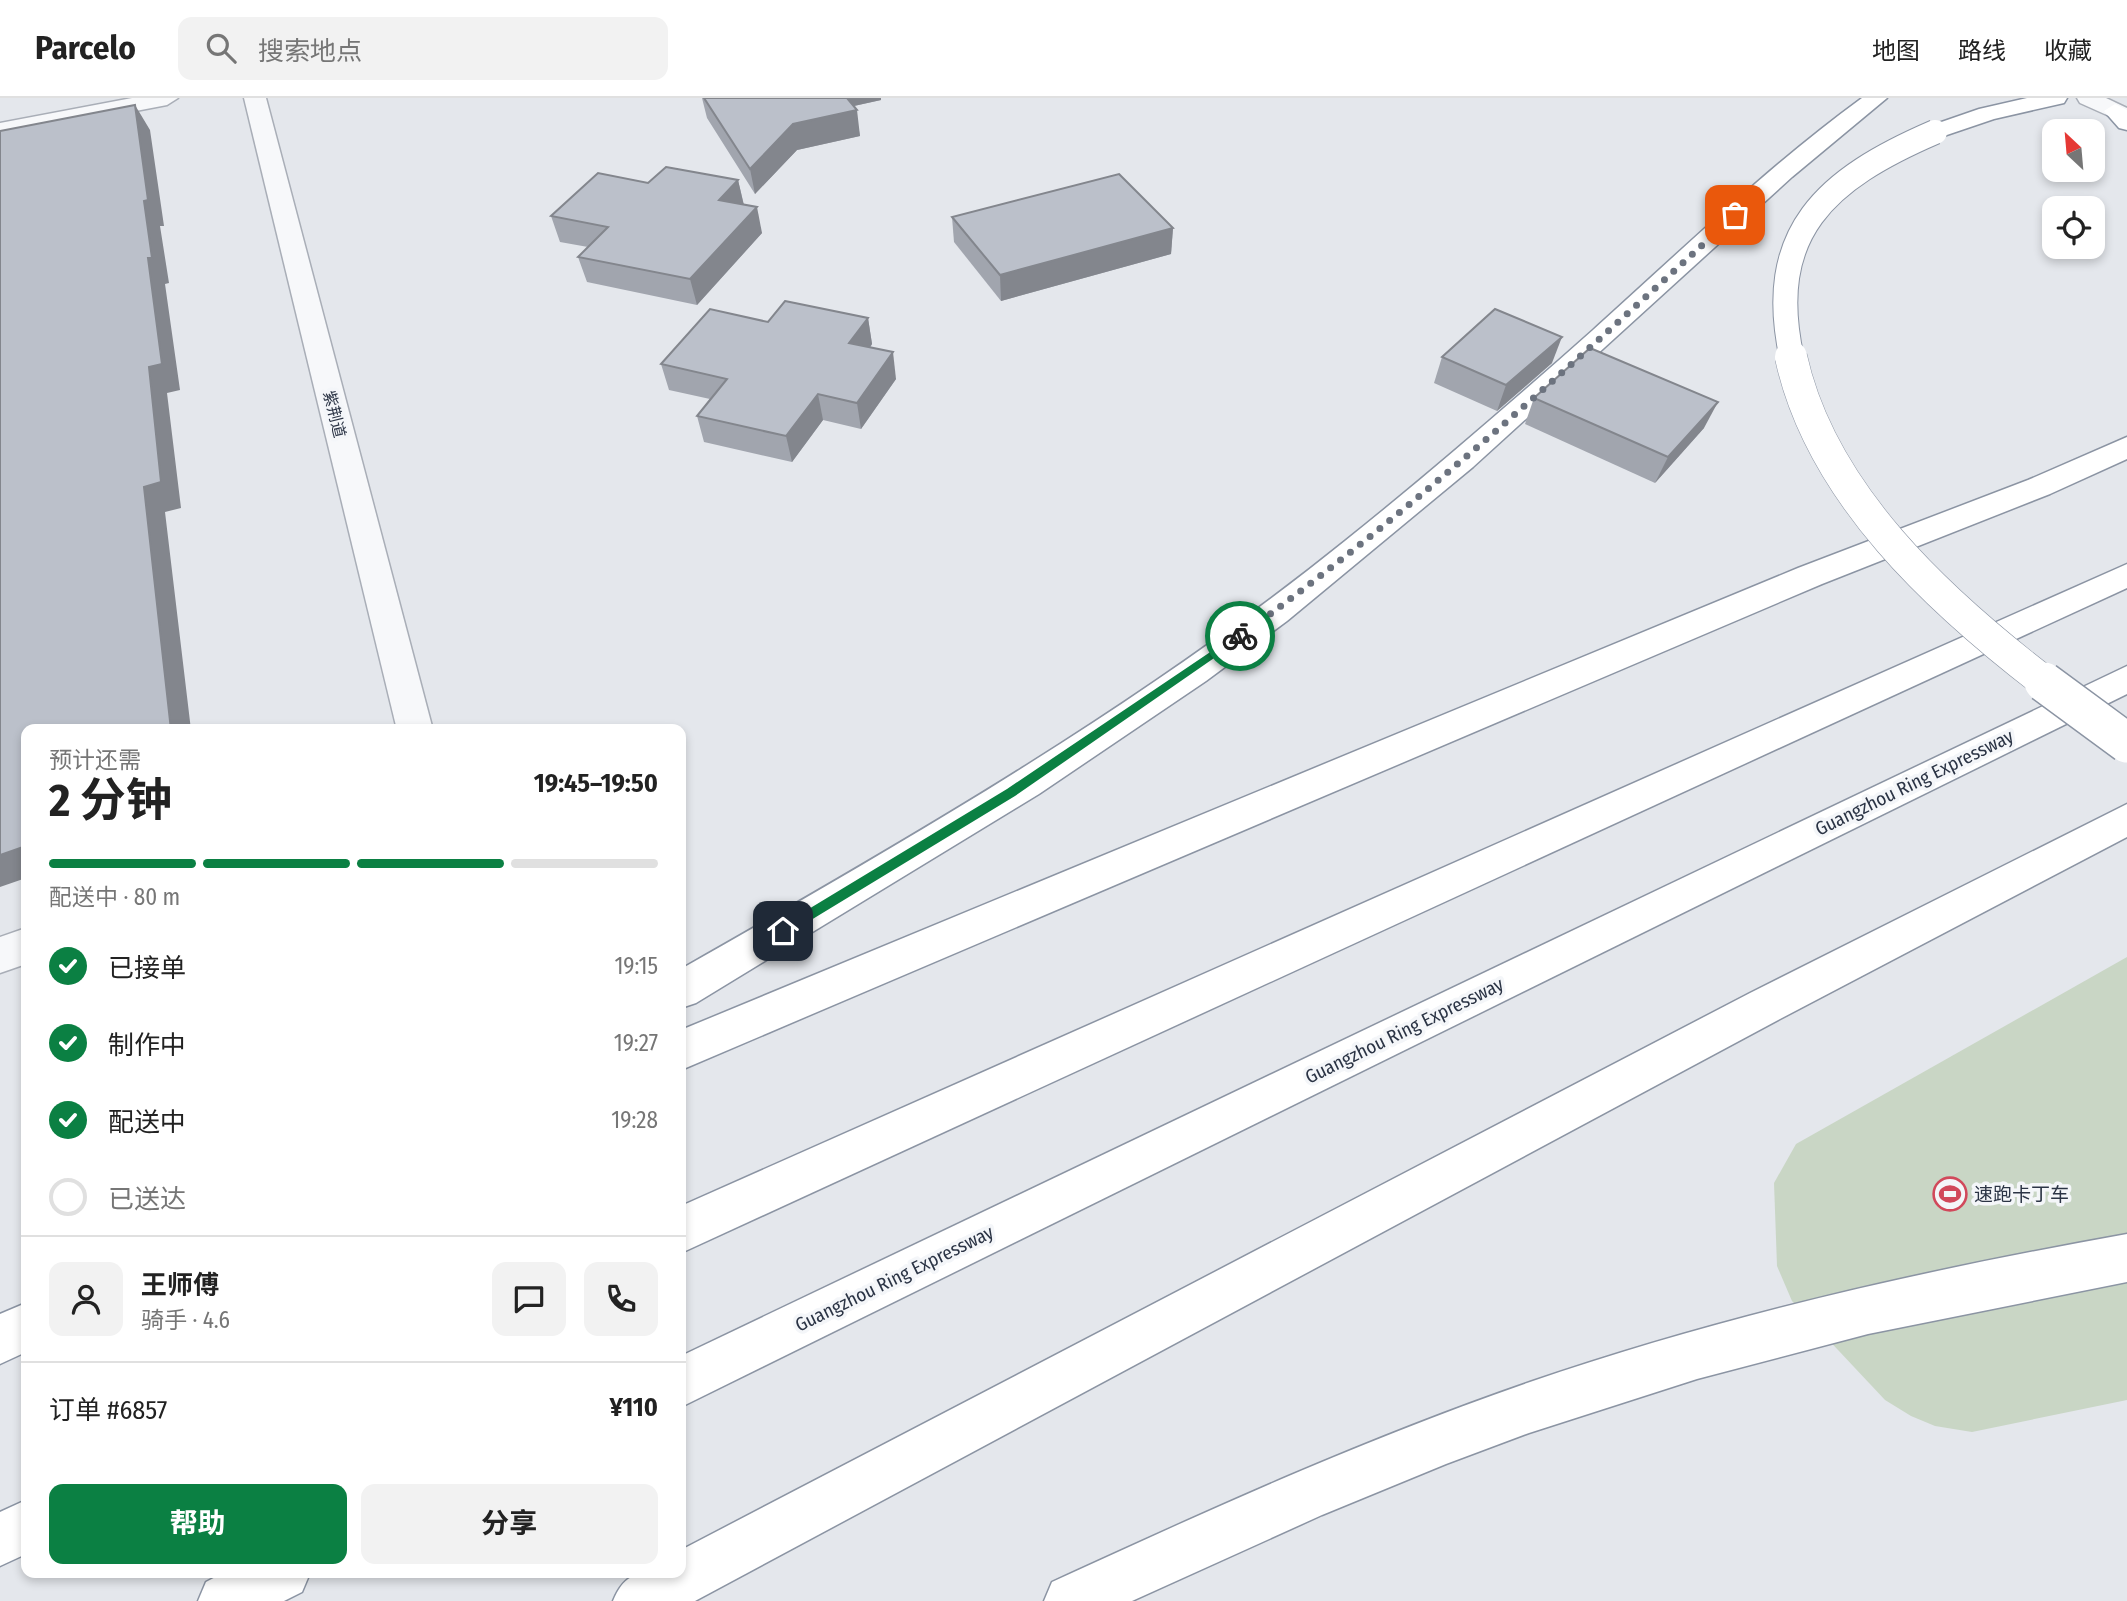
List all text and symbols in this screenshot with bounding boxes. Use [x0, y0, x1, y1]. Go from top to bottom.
search box [178, 17, 668, 80]
text: Parcelo [35, 28, 136, 68]
icon: search [202, 29, 240, 67]
text: 搜索地点 [258, 36, 362, 67]
text: 地图 [1872, 37, 1920, 65]
text: 路线 [1958, 37, 2006, 65]
text: 收藏 [2044, 37, 2092, 65]
north arrow [2042, 119, 2105, 182]
map controls [2042, 119, 2105, 259]
pin [1705, 185, 1765, 245]
icon: bag [1716, 196, 1754, 234]
button: locate [2042, 196, 2105, 259]
street label: 紫荆道 [319, 389, 350, 440]
courier [1205, 601, 1275, 671]
icon: bike [1221, 617, 1259, 655]
street label: Guangzhou Ring Expressway [1811, 724, 2018, 841]
text: 预计还需 [49, 746, 141, 774]
text: 19:45–19:50 [534, 768, 658, 799]
text: 2 分钟 [49, 773, 172, 828]
text: 配送中 · 80 m [49, 883, 180, 911]
pin [753, 901, 813, 961]
icon: home [764, 912, 802, 950]
icon: check [49, 947, 87, 985]
text: 19:15 [614, 952, 658, 980]
text: 已接单 [108, 953, 186, 984]
street label: Guangzhou Ring Expressway [1301, 972, 1508, 1089]
icon: check [49, 1024, 87, 1062]
text: 19:27 [614, 1029, 658, 1057]
text: 制作中 [108, 1030, 186, 1061]
icon: check [49, 1101, 87, 1139]
text: 19:28 [611, 1106, 658, 1134]
text: 配送中 [108, 1107, 186, 1138]
sports icon: 速跑卡丁车 [1931, 1175, 1969, 1213]
place label: 速跑卡丁车 [1974, 1183, 2069, 1206]
text: 已送达 [108, 1184, 186, 1215]
street label: Guangzhou Ring Expressway [791, 1220, 998, 1337]
button: person [49, 1262, 123, 1336]
button: chat [492, 1262, 566, 1336]
button: phone [584, 1262, 658, 1336]
text: 王师傅 [141, 1270, 219, 1301]
text: 骑手 · 4.6 [141, 1306, 230, 1334]
text: ¥110 [610, 1392, 658, 1423]
text: 订单 #6857 [49, 1395, 167, 1426]
button: 帮助 [49, 1484, 347, 1564]
button: 分享 [361, 1484, 658, 1564]

